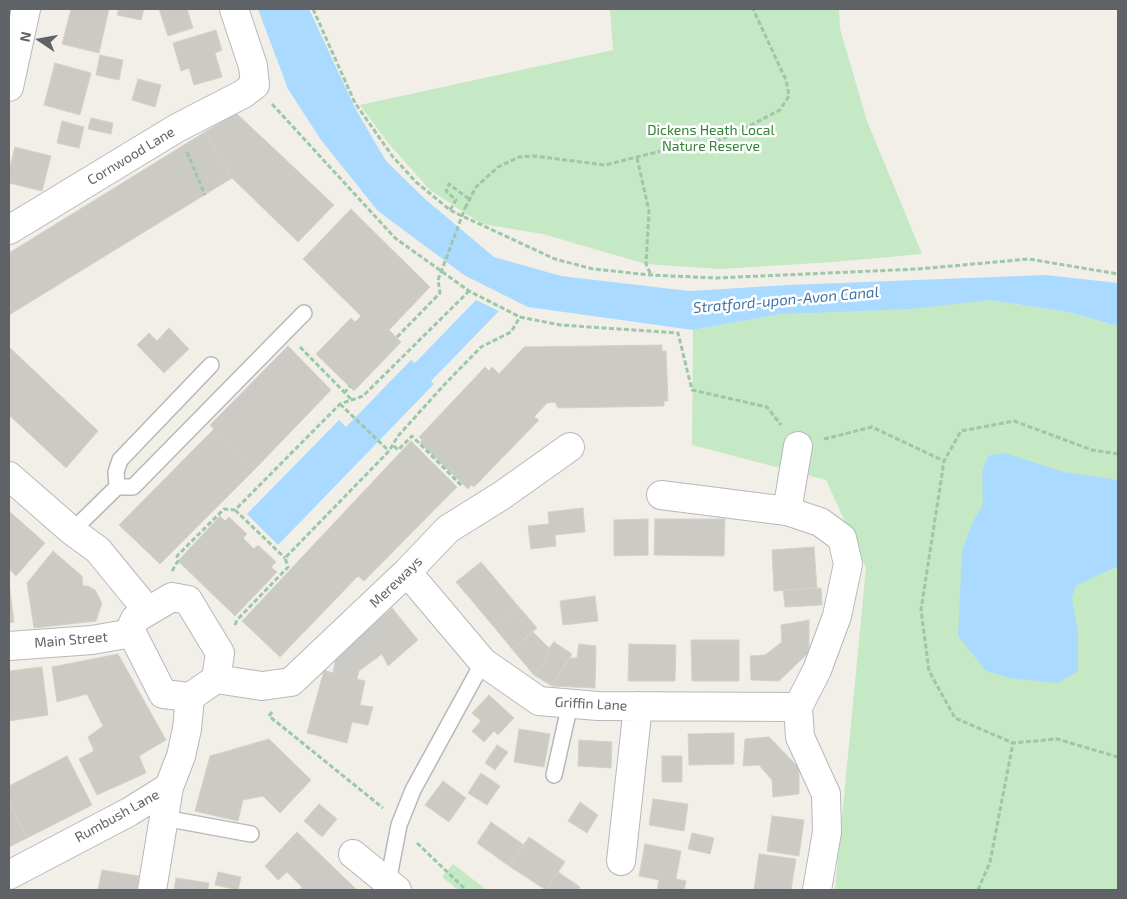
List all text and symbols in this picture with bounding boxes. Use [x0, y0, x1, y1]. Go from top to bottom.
north arrow [15, 15, 65, 65]
text: N [15, 30, 34, 43]
park label: Dickens Heath Local Nature Reserve [647, 122, 775, 154]
street label: Cornwood Lane [84, 123, 178, 189]
water label: Stratford-upon-Avon Canal [692, 283, 880, 317]
street label: Mereways [366, 553, 426, 611]
street label: Main Street [34, 628, 108, 652]
street label: Griffin Lane [554, 694, 628, 714]
street label: Rumbush Lane [72, 786, 162, 846]

